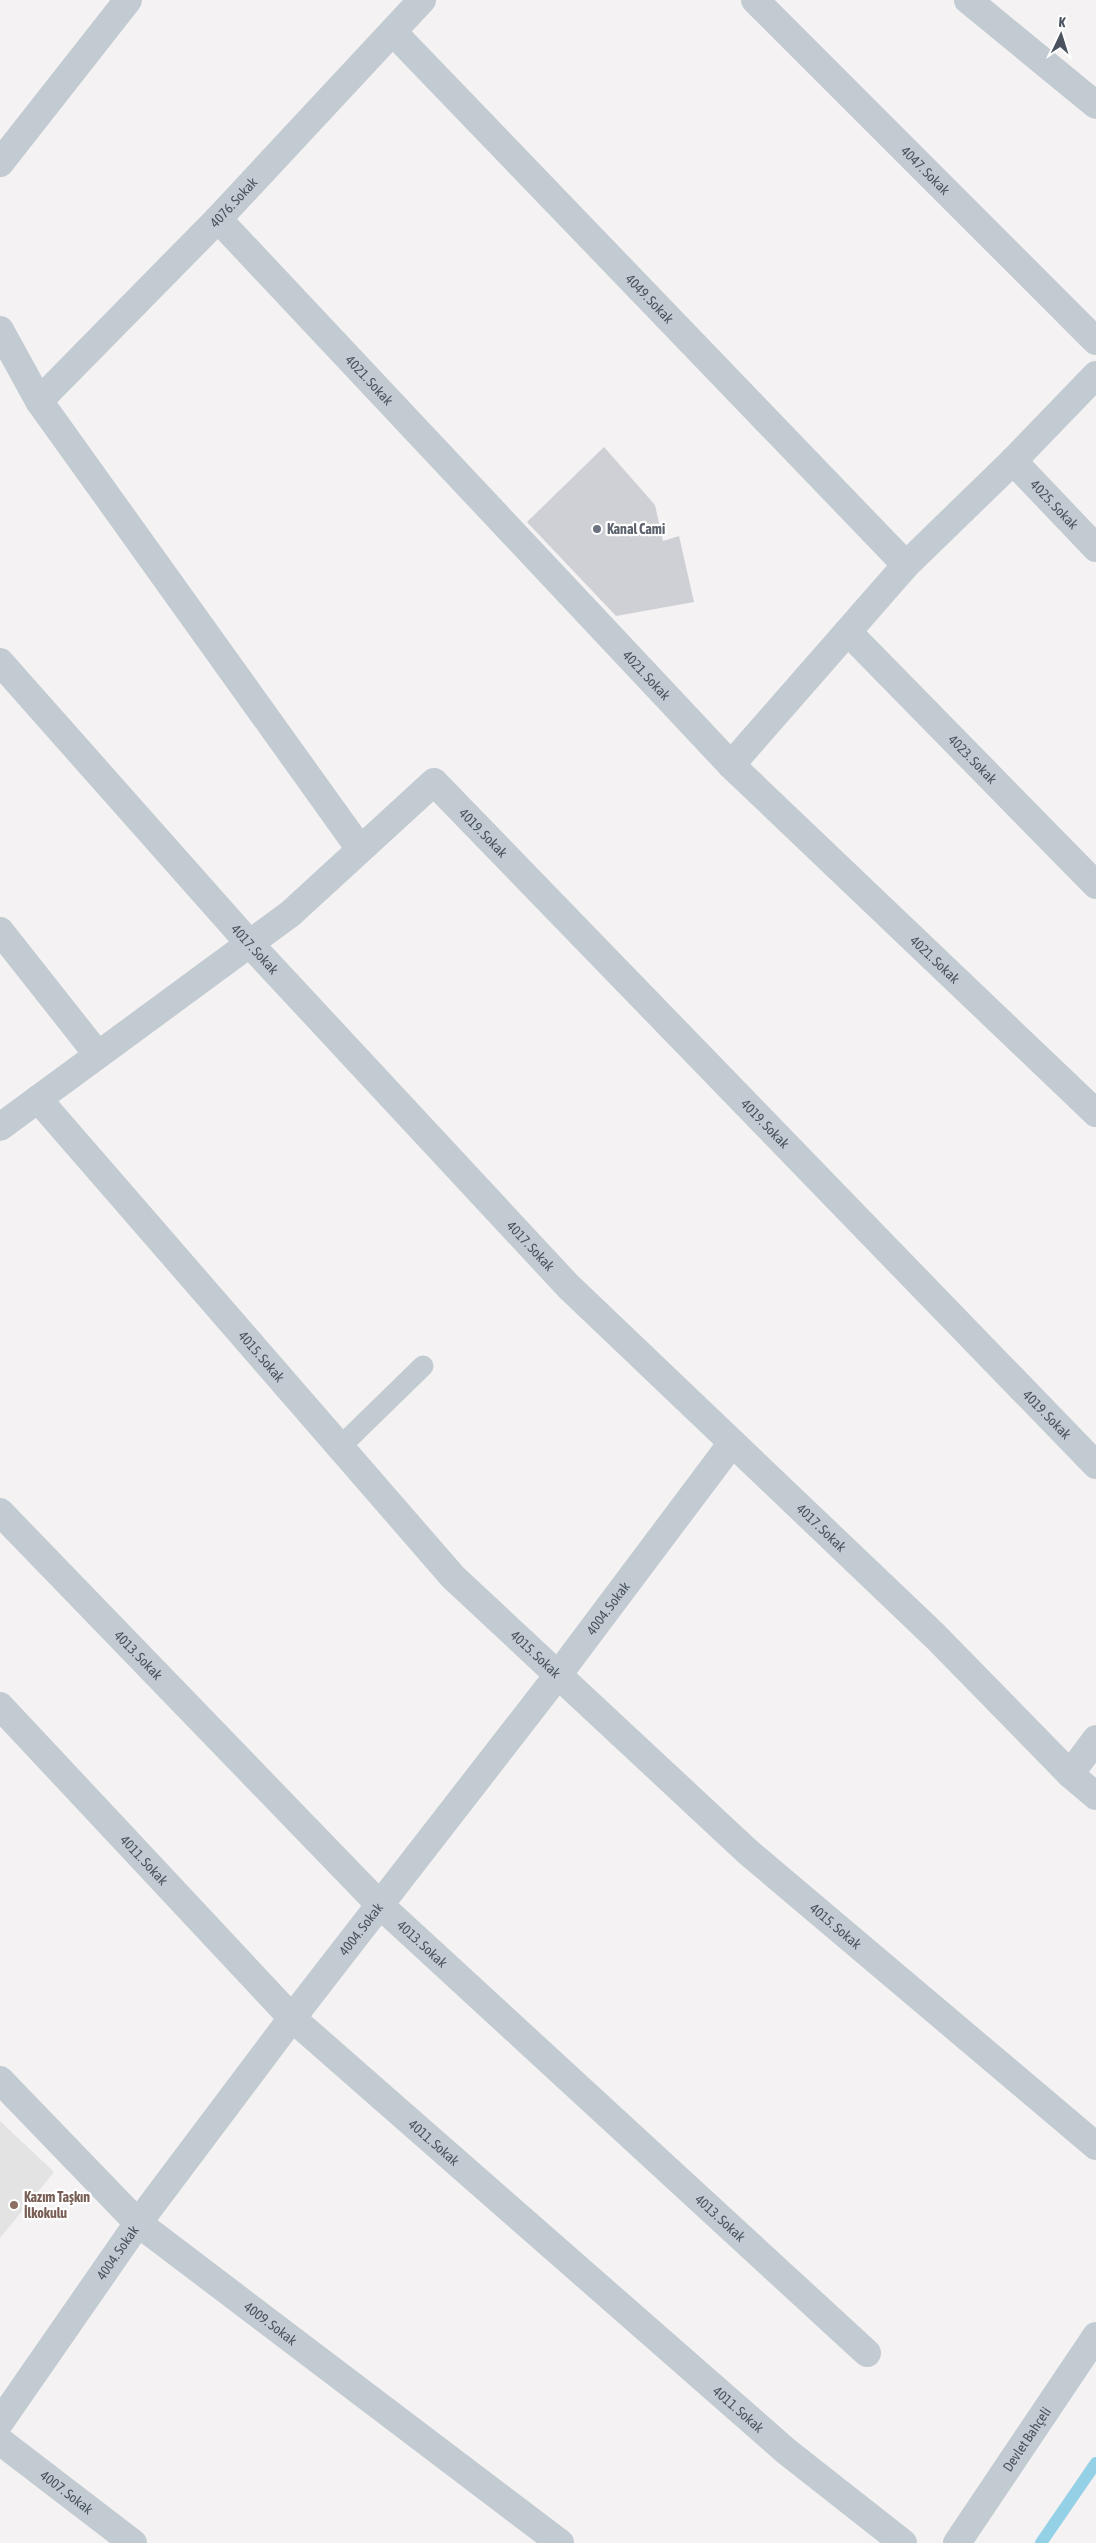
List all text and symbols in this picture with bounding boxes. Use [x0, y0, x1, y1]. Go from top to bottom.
north arrow [1036, 10, 1086, 60]
text: K [1058, 14, 1066, 30]
street label: 4047. Sokak [898, 143, 953, 198]
street label: 4076. Sokak [206, 174, 261, 231]
street label: 4049. Sokak [622, 271, 677, 327]
street label: 4021. Sokak [342, 352, 396, 408]
street label: 4025. Sokak [1027, 476, 1082, 532]
place label: Kanal Cami [607, 521, 665, 537]
marker: Kanal Cami [591, 523, 603, 535]
street label: 4021. Sokak [620, 647, 674, 703]
street label: 4023. Sokak [945, 731, 1000, 787]
street label: 4019. Sokak [456, 805, 511, 861]
street label: 4017. Sokak [228, 921, 282, 977]
street label: 4021. Sokak [907, 932, 963, 987]
street label: 4019. Sokak [738, 1096, 793, 1152]
street label: 4017. Sokak [504, 1218, 558, 1274]
street label: 4015. Sokak [235, 1328, 288, 1385]
street label: 4019. Sokak [1020, 1387, 1074, 1442]
street label: 4017. Sokak [793, 1500, 849, 1555]
street label: 4004. Sokak [583, 1579, 633, 1638]
street label: 4013. Sokak [111, 1627, 166, 1683]
street label: 4015. Sokak [507, 1627, 564, 1681]
street label: 4011. Sokak [117, 1832, 171, 1888]
street label: 4004. Sokak [336, 1900, 386, 1959]
street label: 4015. Sokak [807, 1900, 865, 1952]
street label: 4013. Sokak [394, 1917, 450, 1971]
street label: 4011. Sokak [405, 2116, 463, 2169]
place label: Kazım Taşkın İlkokulu [24, 2189, 90, 2221]
street label: 4013. Sokak [692, 2191, 749, 2245]
marker: Kazım Taşkın İlkokulu [8, 2199, 20, 2211]
street label: 4004. Sokak [93, 2223, 142, 2283]
street label: 4009. Sokak [241, 2298, 300, 2349]
street label: 4011. Sokak [710, 2383, 767, 2436]
street label: Devlet Bahçeli [999, 2404, 1054, 2474]
street label: 4007. Sokak [37, 2467, 96, 2517]

